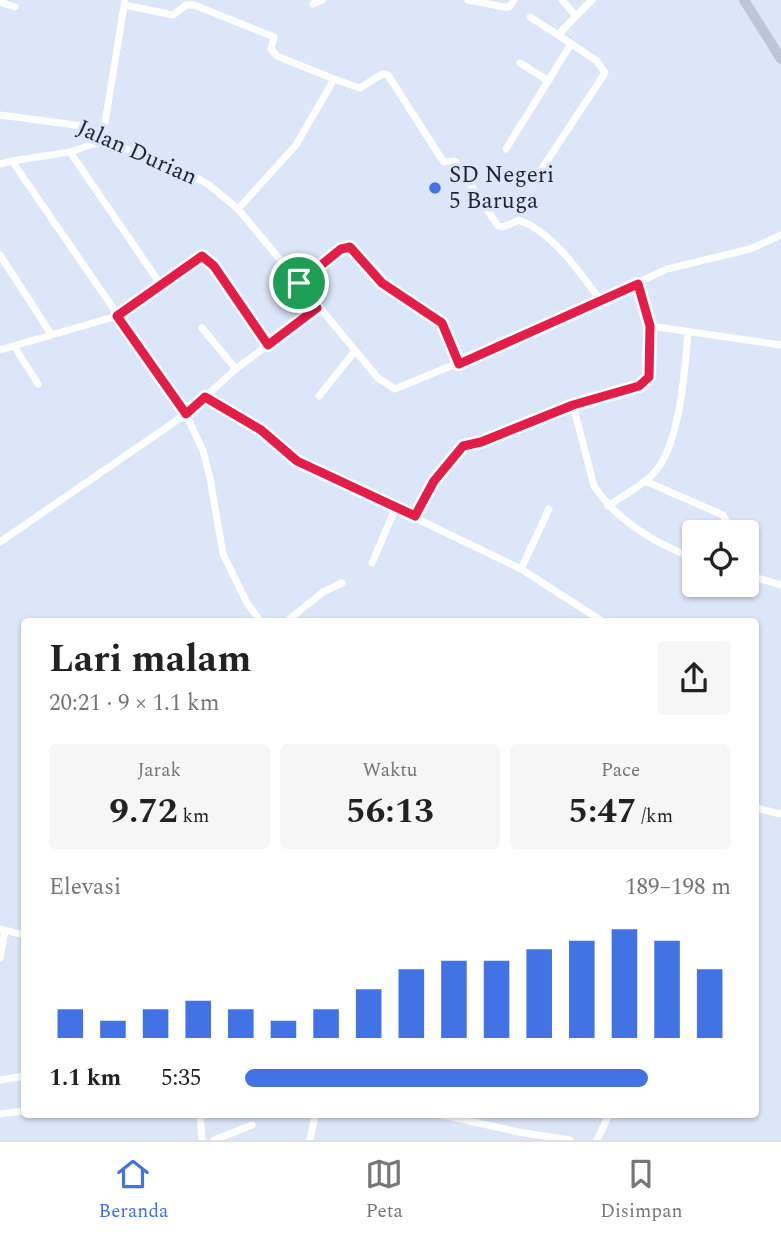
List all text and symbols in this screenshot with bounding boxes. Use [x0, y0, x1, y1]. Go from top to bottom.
street label: Jalan Durian [71, 111, 203, 195]
place label: SD Negeri 5 Baruga [449, 158, 554, 219]
marker: SD Negeri 5 Baruga [427, 180, 443, 196]
pin [269, 253, 329, 313]
icon: arrive [280, 264, 318, 302]
map controls [682, 520, 759, 597]
button: locate [682, 520, 759, 597]
text: Lari malam [49, 631, 251, 689]
button: share [657, 641, 731, 715]
text: 20:21 · 9 × 1.1 km [49, 686, 220, 721]
text: Jarak [137, 756, 181, 785]
text: Waktu [362, 756, 418, 785]
text: Pace [601, 756, 640, 785]
text: 9.72 [109, 785, 178, 838]
text: 56:13 [346, 785, 434, 838]
text: 5:47 [568, 785, 637, 838]
text: km [178, 802, 209, 831]
text: /km [637, 802, 673, 831]
text: Elevasi [49, 870, 121, 905]
text: 189–198 m [625, 870, 731, 905]
text: 1.1 km [49, 1061, 121, 1096]
text: 5:35 [161, 1061, 201, 1096]
tab: Beranda [98, 1155, 168, 1226]
tab: Peta [365, 1155, 403, 1226]
tab: Disimpan [600, 1155, 683, 1226]

